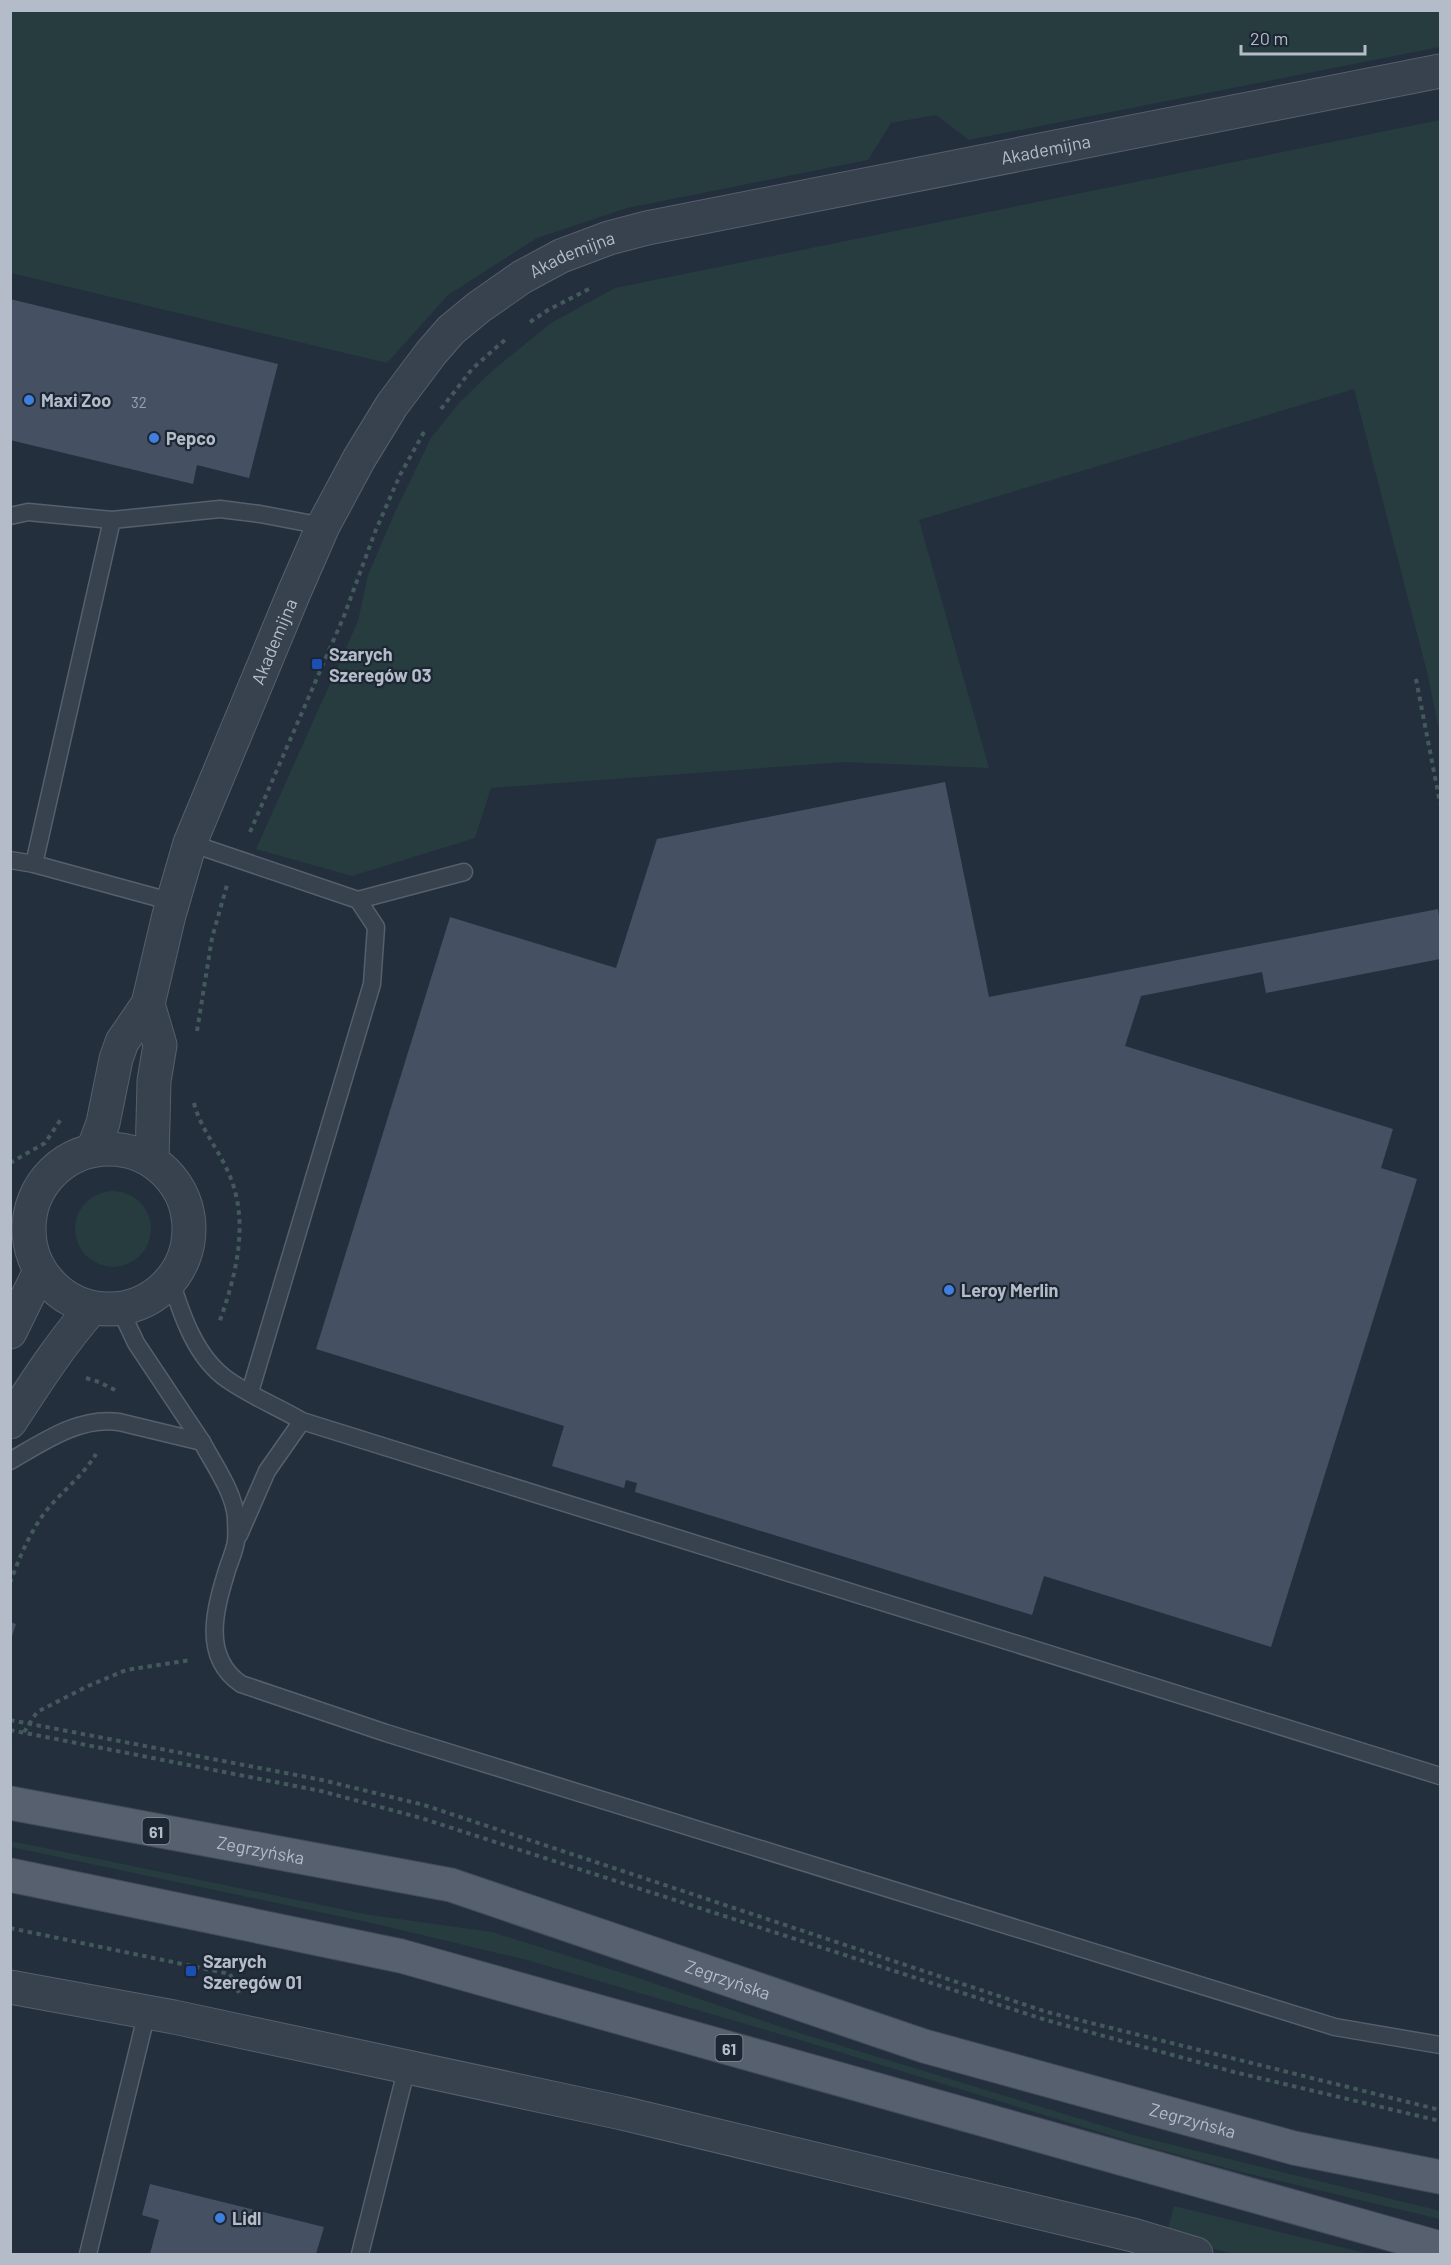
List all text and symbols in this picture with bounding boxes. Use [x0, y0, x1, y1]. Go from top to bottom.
scale bar [1241, 18, 1366, 56]
text: 20 m [1250, 27, 1288, 49]
street label: Akademijna [999, 129, 1092, 169]
street label: Akademijna [525, 226, 617, 282]
place label: Maxi Zoo [41, 389, 111, 411]
marker: Maxi Zoo [22, 393, 36, 407]
house number: 32 [131, 393, 147, 411]
place label: Pepco [166, 427, 216, 449]
marker: Pepco [147, 431, 161, 445]
street label: Akademijna [246, 595, 301, 688]
place label: Szarych Szeregów 03 [329, 643, 431, 686]
marker: Szarych Szeregów 03 [310, 657, 324, 671]
place label: Leroy Merlin [961, 1279, 1058, 1301]
marker: Leroy Merlin [942, 1283, 956, 1297]
road number: 61 [142, 1818, 170, 1844]
street label: Zegrzyńska [215, 1831, 306, 1869]
place label: Szarych Szeregów 01 [203, 1950, 302, 1993]
street label: Zegrzyńska [682, 1955, 773, 2004]
marker: Szarych Szeregów 01 [184, 1964, 198, 1978]
road number: 61 [716, 2035, 742, 2061]
street label: Zegrzyńska [1147, 2098, 1238, 2142]
place label: Lidl [232, 2207, 261, 2229]
marker: Lidl [213, 2211, 227, 2225]

